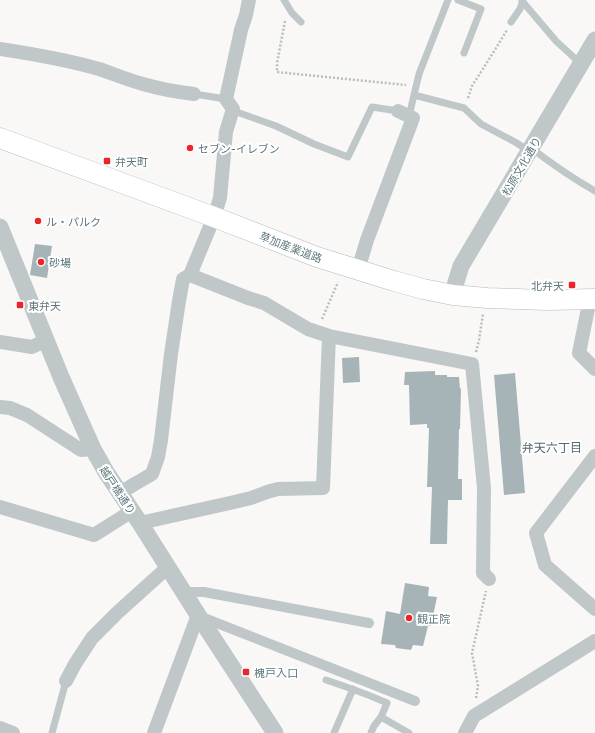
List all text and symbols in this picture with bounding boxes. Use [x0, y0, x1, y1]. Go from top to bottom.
street label: 松原文化通り [499, 134, 543, 198]
place label: セブン-イレブン [198, 142, 280, 155]
marker: セブン-イレブン [185, 143, 195, 153]
place label: 弁天町 [115, 155, 148, 168]
marker: 弁天町 [102, 156, 112, 166]
place label: ル・パルク [46, 215, 101, 228]
marker: ル・パルク [33, 216, 43, 226]
street label: 草加産業道路 [258, 229, 324, 265]
place label: 砂場 [49, 256, 71, 269]
marker: 砂場 [36, 257, 46, 267]
place label: 北弁天 [531, 279, 564, 292]
marker: 北弁天 [567, 280, 577, 290]
place label: 東弁天 [28, 299, 61, 312]
marker: 東弁天 [15, 300, 25, 310]
district label: 弁天六丁目 [522, 440, 582, 454]
street label: 越戸橋通り [98, 463, 138, 517]
place label: 観正院 [417, 612, 450, 625]
marker: 観正院 [404, 613, 414, 623]
place label: 槐戸入口 [254, 666, 298, 679]
marker: 槐戸入口 [241, 667, 251, 677]

